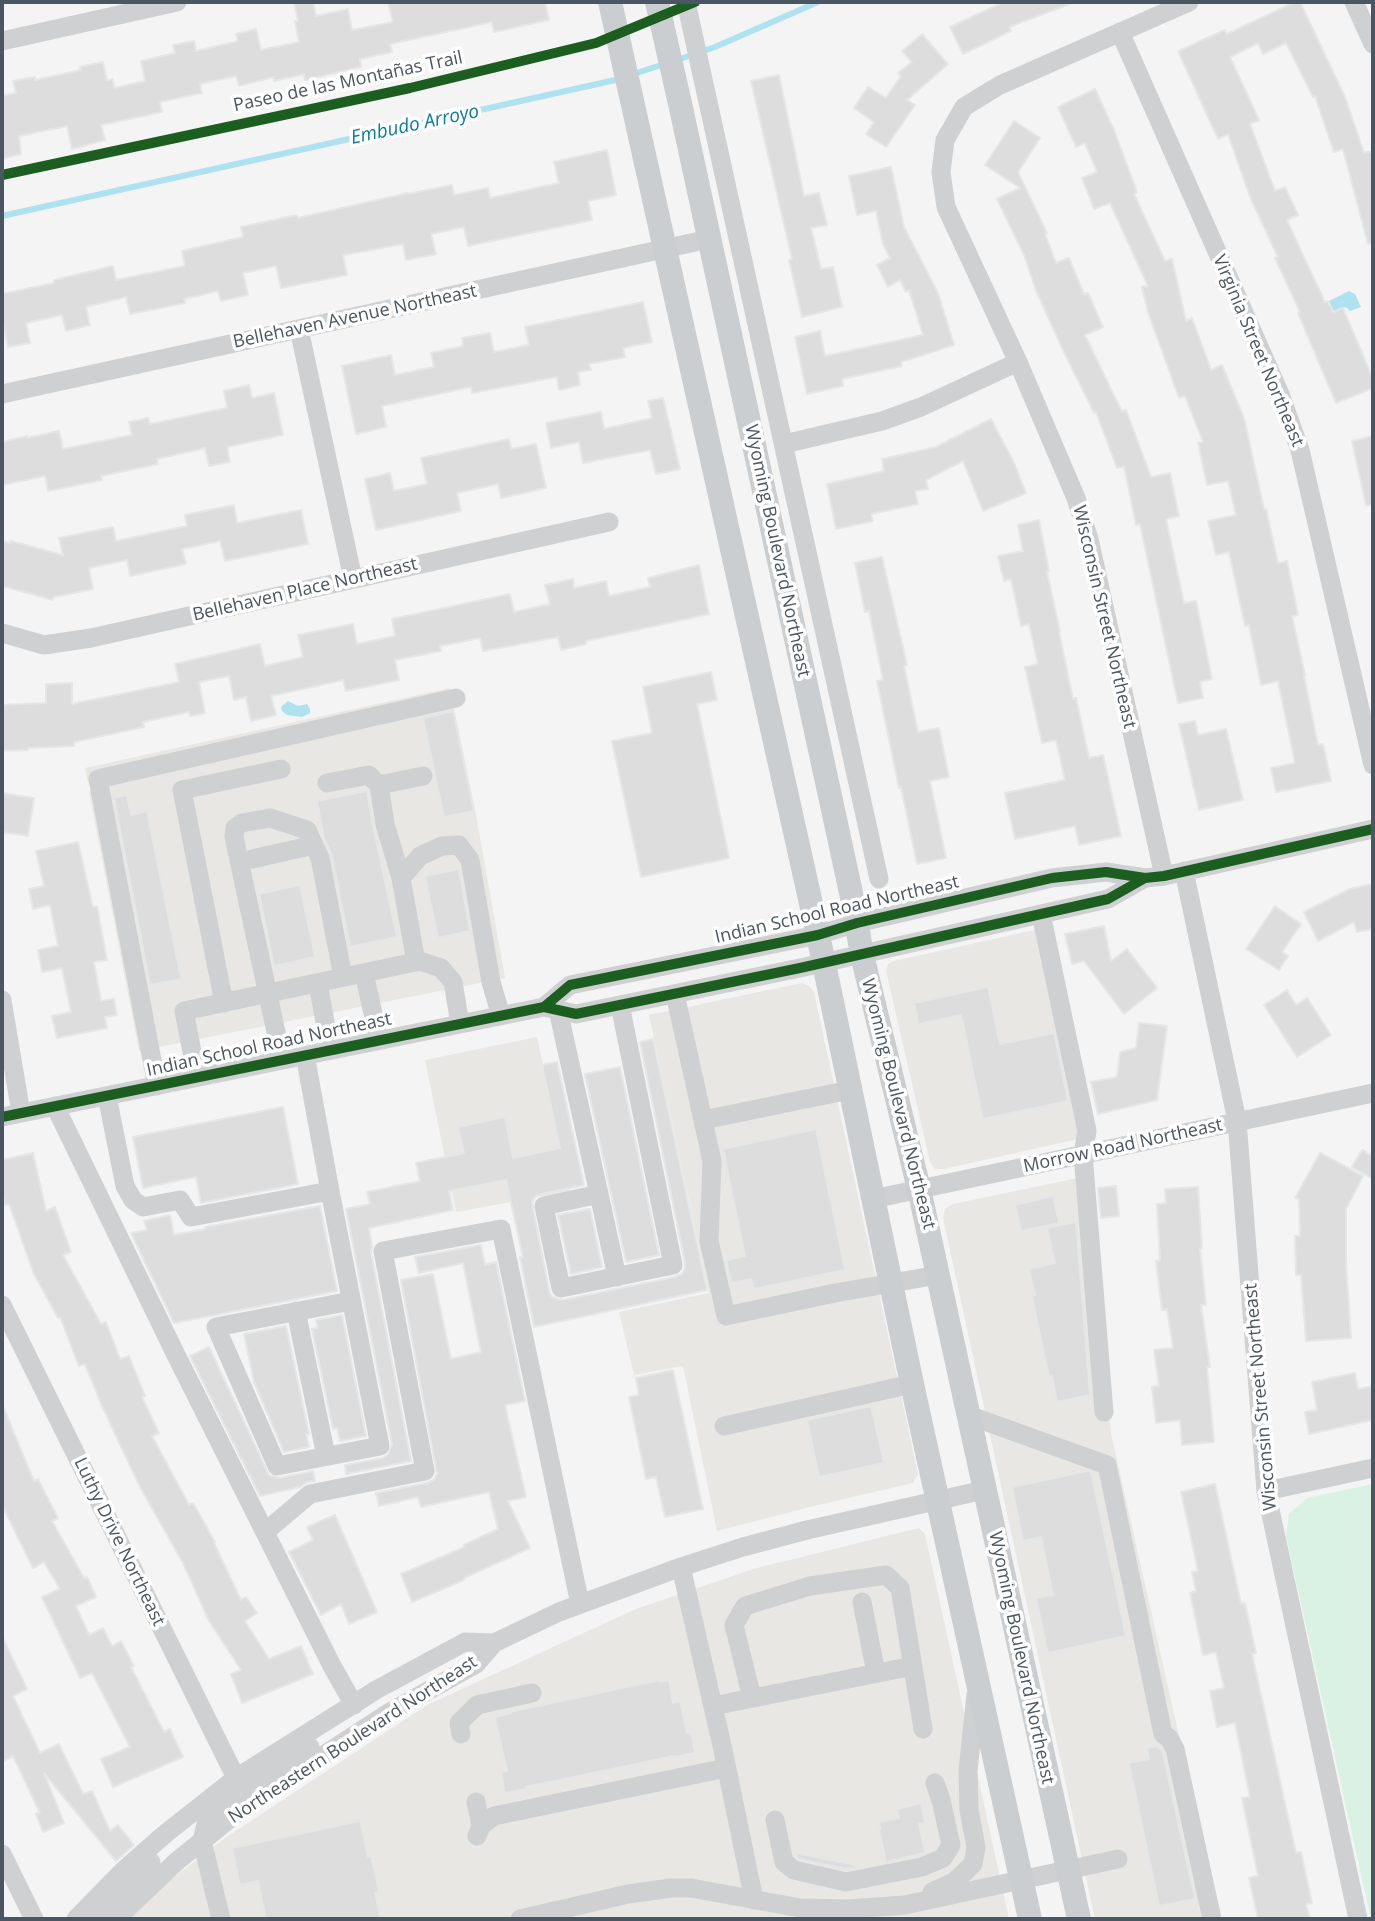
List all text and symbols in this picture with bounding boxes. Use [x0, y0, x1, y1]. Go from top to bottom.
street label: Paseo de las Montañas Trail [231, 47, 465, 117]
water label: Embudo Arroyo [349, 100, 481, 150]
street label: Virginia Street Northeast [1208, 252, 1308, 450]
street label: Bellehaven Avenue Northeast [231, 281, 479, 353]
street label: Wyoming Boulevard Northeast [740, 423, 814, 679]
street label: Wisconsin Street Northeast [1068, 503, 1140, 731]
street label: Bellehaven Place Northeast [191, 554, 419, 626]
street label: Indian School Road Northeast [713, 871, 961, 949]
street label: Wyoming Boulevard Northeast [856, 976, 940, 1232]
street label: Indian School Road Northeast [145, 1008, 393, 1082]
street label: Morrow Road Northeast [1021, 1114, 1225, 1178]
street label: Wisconsin Street Northeast [1240, 1282, 1282, 1512]
street label: Luthy Drive Northeast [69, 1454, 169, 1630]
street label: Wyoming Boulevard Northeast [984, 1530, 1058, 1786]
street label: Northeastern Boulevard Northeast [225, 1651, 481, 1829]

